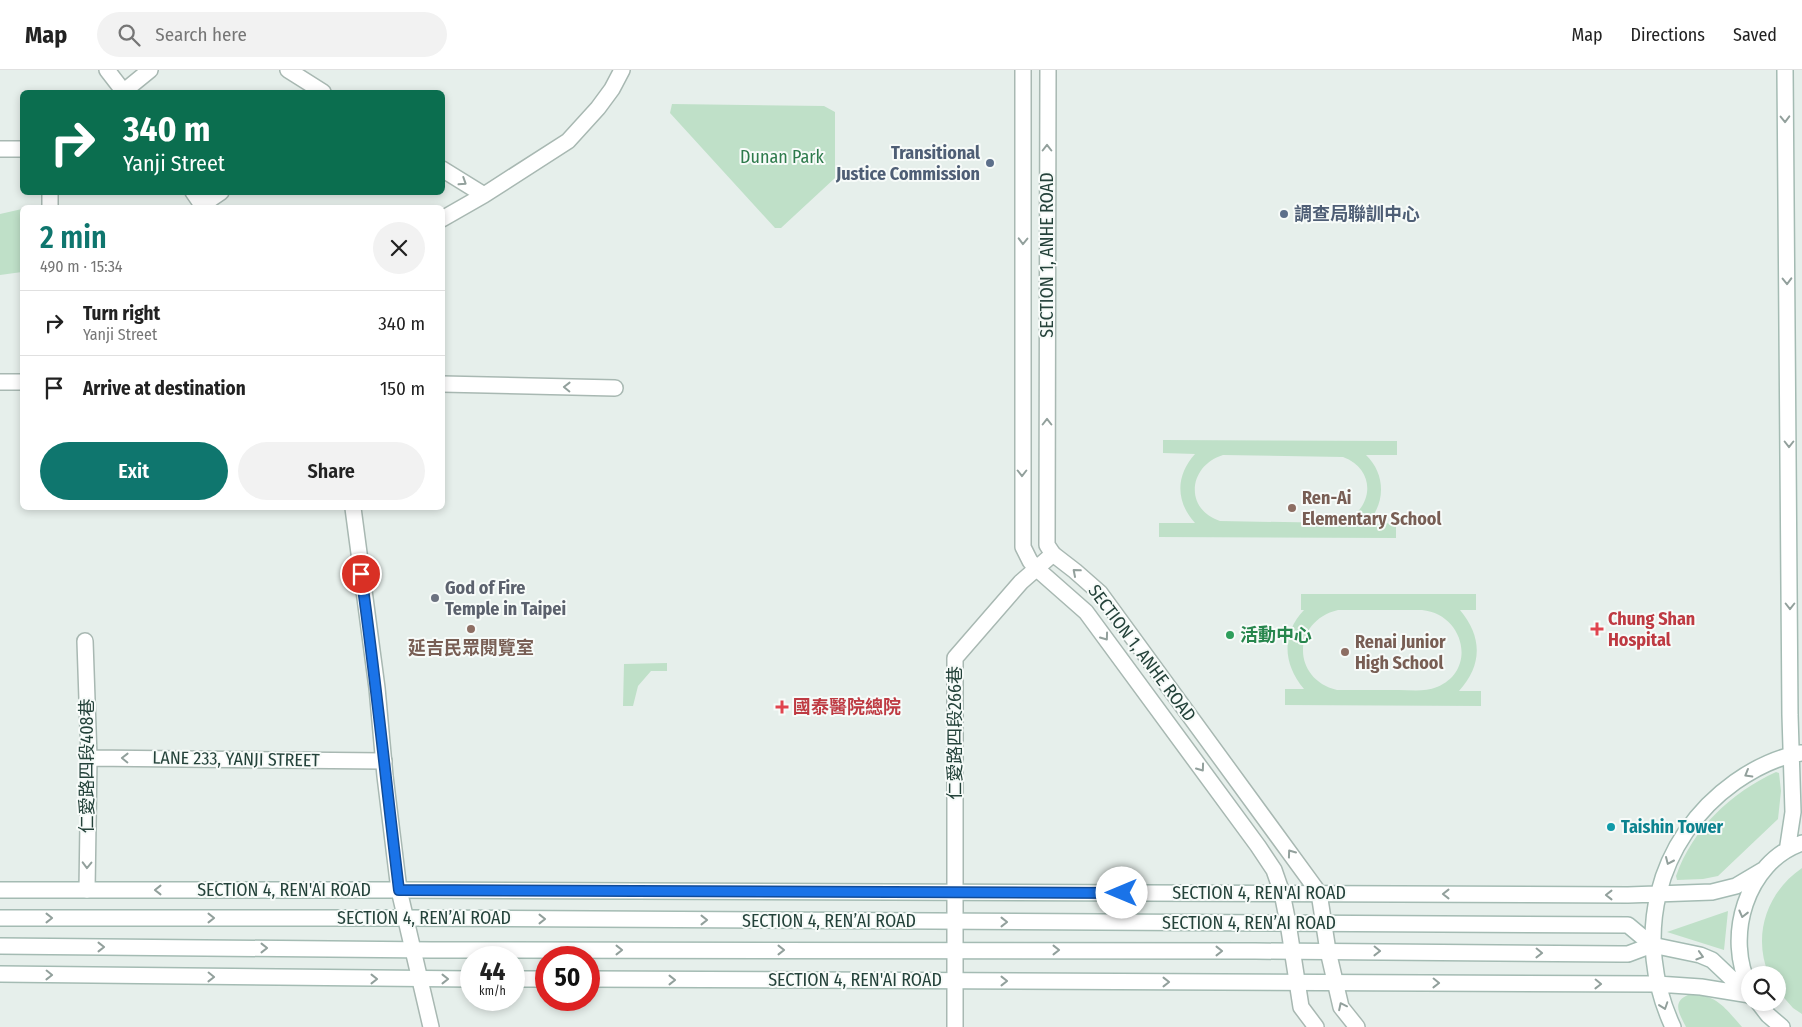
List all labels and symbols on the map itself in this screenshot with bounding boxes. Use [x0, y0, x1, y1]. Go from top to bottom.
one-way arrow [1780, 115, 1790, 123]
place label: Transitional Justice Commission [835, 142, 980, 185]
one-way arrow [1042, 144, 1053, 152]
park label: Dunan Park [740, 146, 825, 168]
marker: Transitional Justice Commission [984, 157, 996, 169]
street label: SECTION 1, ANHE ROAD [1036, 172, 1058, 338]
one-way arrow [458, 176, 467, 185]
place label: 調查局聯訓中心 [1294, 203, 1420, 225]
marker: 調查局聯訓中心 [1278, 208, 1290, 220]
one-way arrow [1017, 237, 1028, 245]
one-way arrow [1782, 278, 1792, 285]
one-way arrow [562, 381, 570, 392]
one-way arrow [1042, 418, 1052, 426]
one-way arrow [1783, 440, 1794, 448]
one-way arrow [1017, 469, 1027, 477]
place label: Ren-Ai Elementary School [1302, 487, 1441, 530]
marker: Ren-Ai Elementary School [1286, 502, 1298, 514]
pin [340, 553, 382, 595]
one-way arrow [1072, 568, 1081, 577]
place label: God of Fire Temple in Taipei [445, 577, 566, 620]
street label: SECTION 1, ANHE ROAD [1083, 580, 1201, 726]
marker: God of Fire Temple in Taipei [429, 592, 441, 604]
one-way arrow [1785, 602, 1795, 610]
place label: Chung Shan Hospital [1608, 608, 1695, 651]
marker: Chung Shan Hospital [1590, 622, 1604, 636]
marker: 延吉民眾閱覽室 [465, 623, 477, 635]
place label: 活動中心 [1240, 624, 1312, 646]
marker: 活動中心 [1224, 629, 1236, 641]
one-way arrow [1099, 631, 1107, 640]
place label: Renai Junior High School [1355, 631, 1446, 674]
place label: 延吉民眾閱覽室 [408, 637, 534, 659]
marker: Renai Junior High School [1339, 646, 1351, 658]
street label: 仁愛路四段266巷 [944, 666, 966, 800]
place label: 國泰醫院總院 [793, 696, 901, 718]
street label: 仁愛路四段408巷 [76, 698, 98, 834]
marker: 國泰醫院總院 [775, 700, 789, 714]
street label: LANE 233, YANJI STREET [152, 747, 321, 771]
one-way arrow [121, 753, 128, 763]
one-way arrow [1195, 762, 1204, 772]
one-way arrow [1744, 767, 1753, 777]
place label: Taishin Tower [1621, 816, 1724, 838]
marker: Taishin Tower [1605, 821, 1617, 833]
one-way arrow [1288, 850, 1296, 859]
one-way arrow [1665, 856, 1676, 865]
one-way arrow [82, 862, 92, 869]
position arrow [1095, 866, 1147, 918]
street label: SECTION 4, REN'AI ROAD [197, 879, 371, 901]
street label: SECTION 4, REN'AI ROAD [1172, 882, 1346, 904]
one-way arrow [153, 885, 161, 895]
one-way arrow [1442, 889, 1450, 899]
one-way arrow [1605, 890, 1612, 900]
street label: SECTION 4, REN’AI ROAD [337, 907, 511, 929]
one-way arrow [1738, 909, 1749, 918]
street label: SECTION 4, REN’AI ROAD [742, 910, 916, 932]
street label: SECTION 4, REN’AI ROAD [1162, 912, 1336, 934]
one-way arrow [45, 913, 53, 923]
one-way arrow [208, 913, 215, 923]
one-way arrow [538, 914, 546, 924]
one-way arrow [700, 915, 708, 925]
one-way arrow [1000, 917, 1008, 927]
one-way arrow [98, 942, 105, 952]
one-way arrow [260, 943, 268, 953]
one-way arrow [616, 945, 623, 955]
one-way arrow [778, 945, 786, 955]
one-way arrow [1052, 945, 1060, 955]
speed limit sign: 50 [535, 946, 600, 1011]
one-way arrow [1215, 946, 1223, 956]
one-way arrow [1374, 946, 1381, 956]
one-way arrow [1536, 948, 1544, 958]
one-way arrow [1695, 950, 1703, 960]
street label: SECTION 4, REN'AI ROAD [768, 969, 942, 991]
one-way arrow [45, 970, 53, 980]
one-way arrow [208, 972, 215, 982]
one-way arrow [370, 974, 378, 984]
one-way arrow [442, 974, 450, 984]
one-way arrow [669, 975, 677, 985]
one-way arrow [1000, 976, 1008, 986]
one-way arrow [1163, 977, 1171, 987]
one-way arrow [1432, 978, 1440, 988]
one-way arrow [1594, 979, 1602, 989]
one-way arrow [1658, 1001, 1668, 1010]
one-way arrow [1338, 1002, 1349, 1011]

